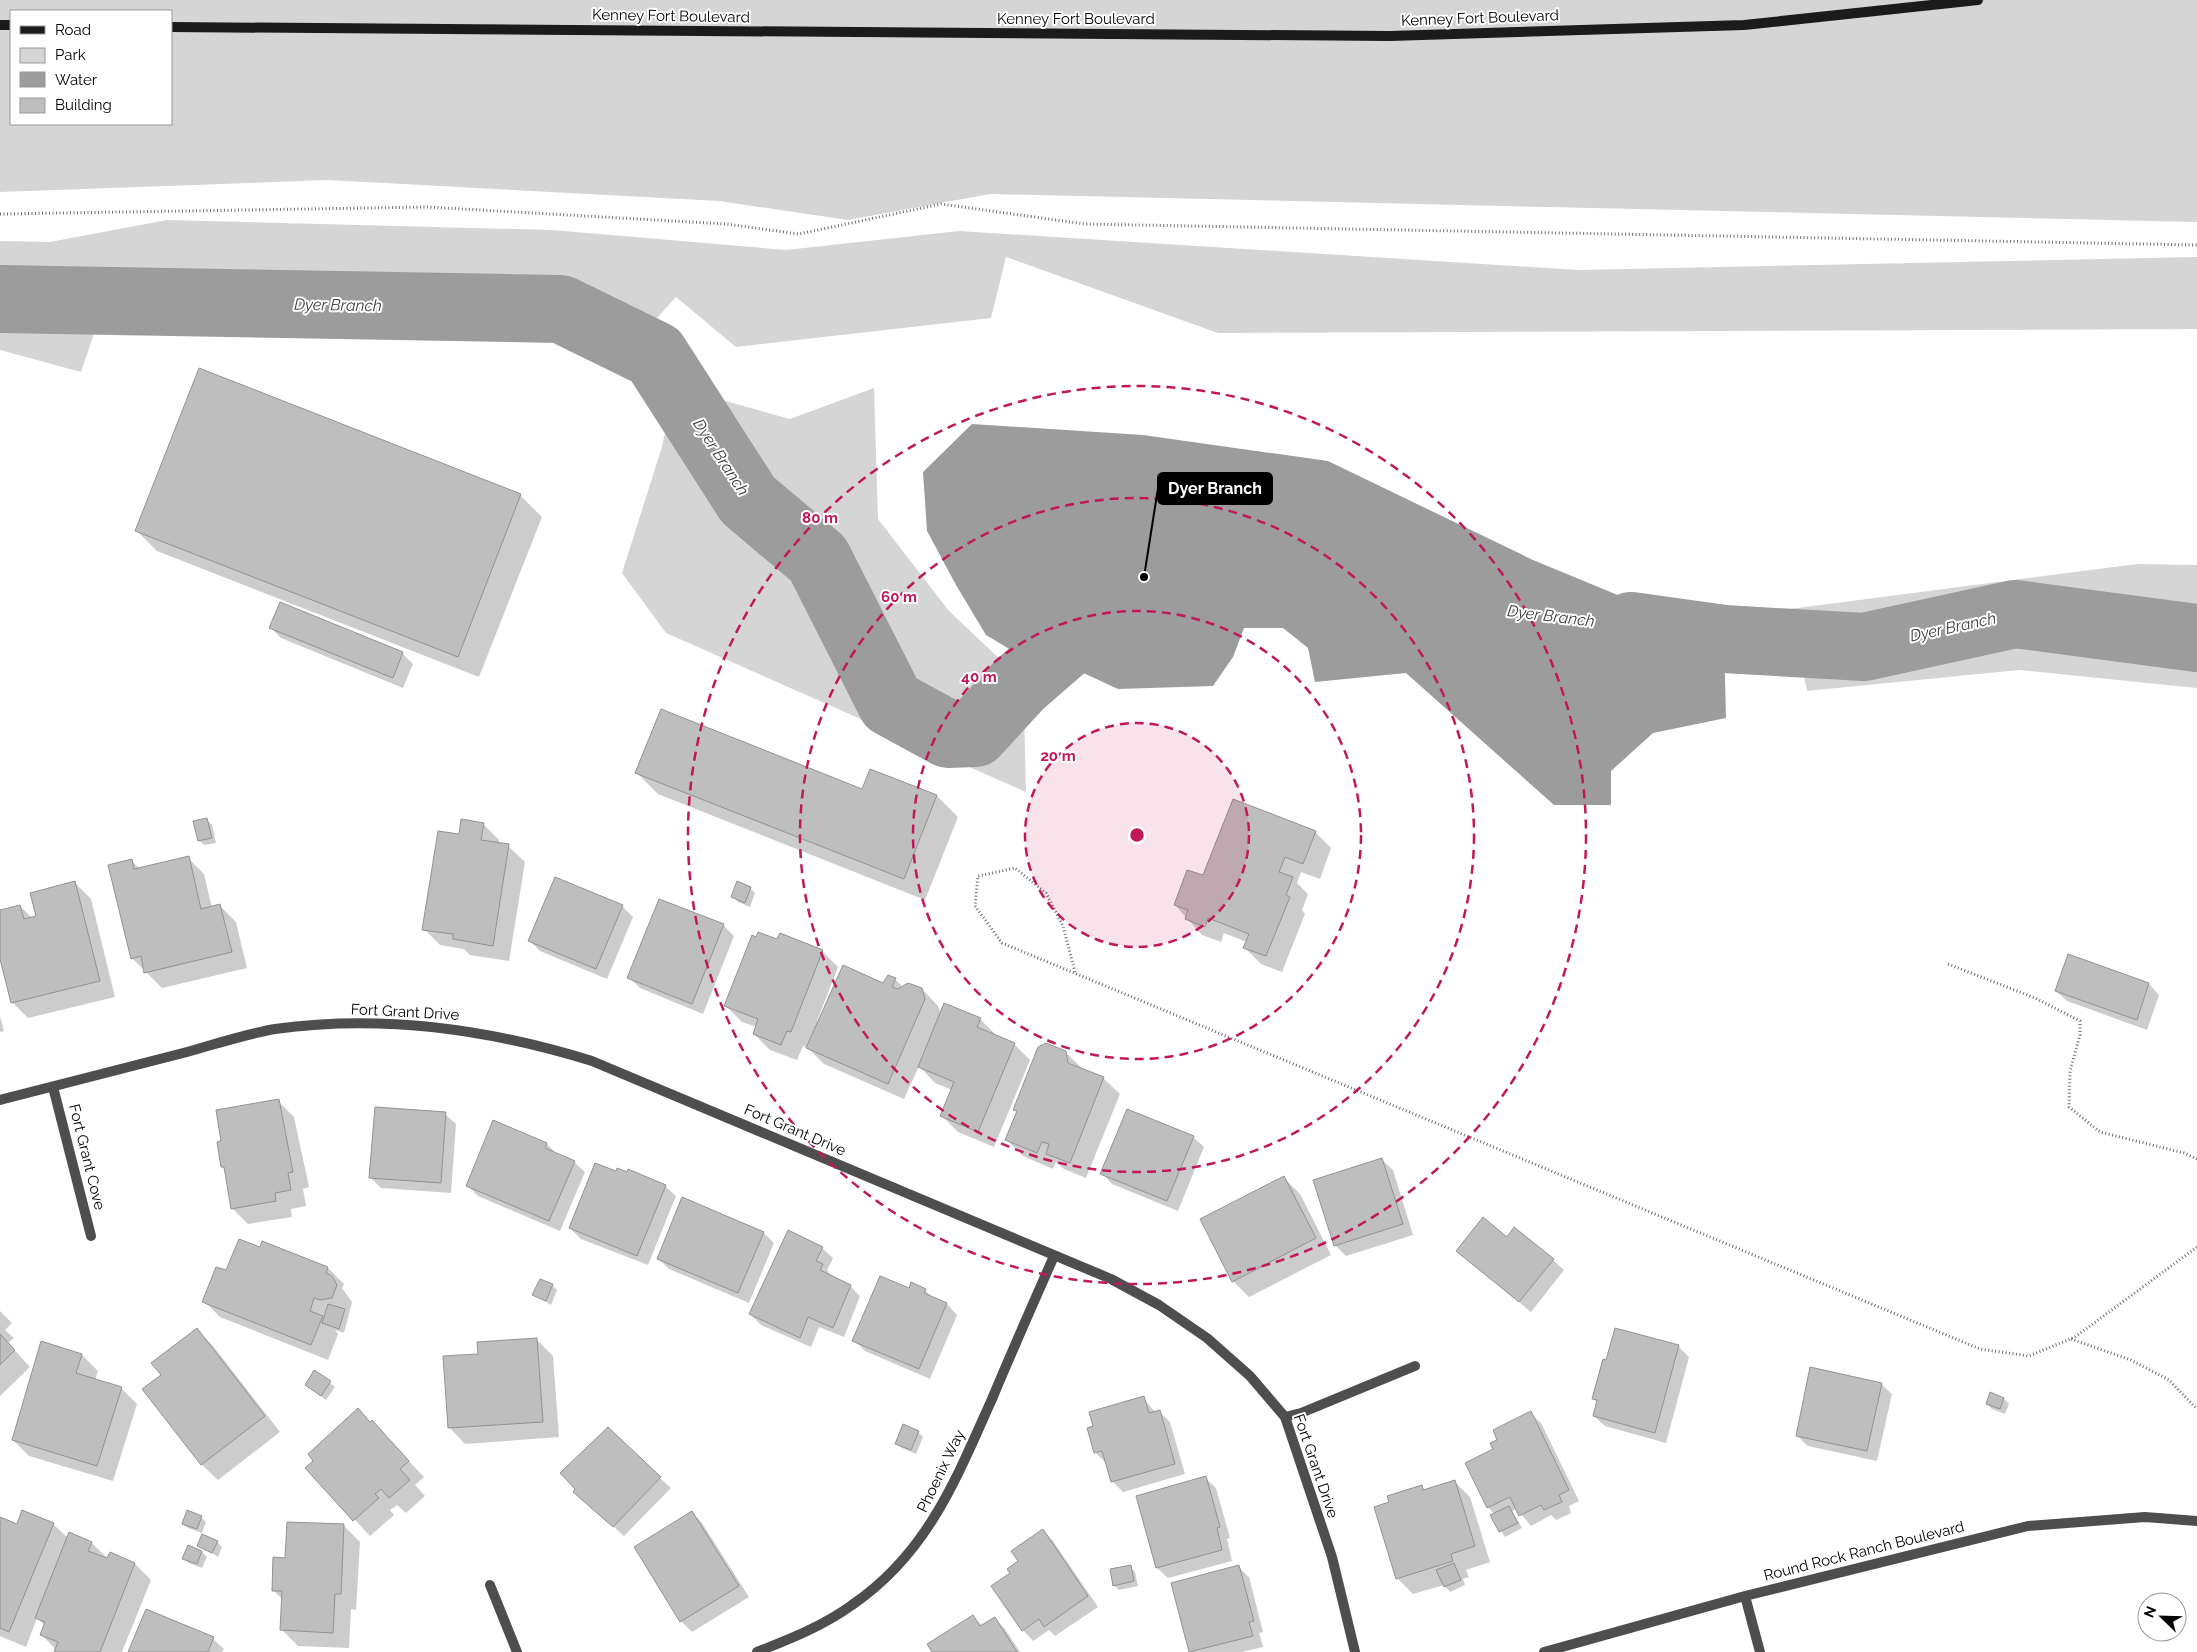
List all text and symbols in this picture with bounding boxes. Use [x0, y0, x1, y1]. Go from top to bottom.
street label: Kenney Fort Boulevard [592, 6, 750, 26]
street label: Kenney Fort Boulevard [1401, 6, 1559, 30]
legend [10, 10, 172, 125]
street label: Kenney Fort Boulevard [997, 10, 1155, 28]
text: Road [55, 21, 91, 39]
text: Park [55, 46, 86, 64]
text: Water [55, 71, 98, 89]
text: Building [55, 96, 112, 114]
water label: Dyer Branch [294, 295, 382, 315]
water label: Dyer Branch [689, 415, 753, 499]
callout: Dyer Branch [1158, 473, 1272, 504]
text: Dyer Branch [1168, 479, 1262, 498]
text: 80 m [802, 509, 838, 527]
text: 60 m [881, 588, 917, 606]
water label: Dyer Branch [1506, 601, 1596, 631]
water label: Dyer Branch [1908, 609, 1998, 645]
text: 40 m [961, 668, 997, 686]
text: 20 m [1040, 747, 1076, 765]
centre of rings [1128, 826, 1146, 844]
street label: Fort Grant Drive [350, 1000, 460, 1024]
street label: Fort Grant Drive [741, 1100, 849, 1160]
street label: Fort Grant Cove [65, 1102, 109, 1212]
street label: Fort Grant Drive [1290, 1412, 1342, 1521]
street label: Phoenix Way [913, 1427, 969, 1515]
street label: Round Rock Ranch Boulevard [1762, 1517, 1966, 1585]
north arrow [2137, 1592, 2187, 1642]
text: N [2141, 1604, 2159, 1620]

